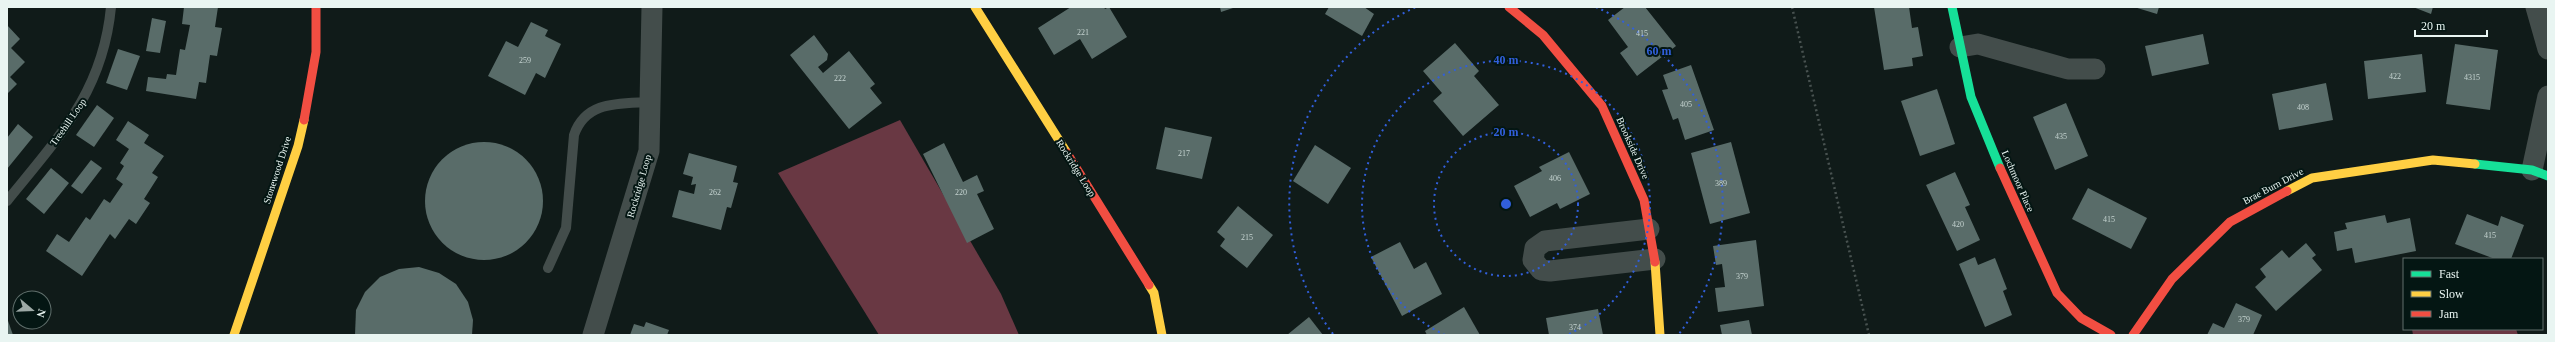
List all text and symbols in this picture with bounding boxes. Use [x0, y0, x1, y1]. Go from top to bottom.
scale bar [2415, 12, 2487, 38]
text: 20 m [2421, 19, 2446, 33]
house number: 221 [1077, 28, 1089, 37]
house number: 415 [1636, 29, 1648, 38]
text: 60 m [1647, 44, 1672, 58]
text: 40 m [1494, 53, 1519, 67]
house number: 259 [519, 56, 531, 65]
house number: 422 [2389, 72, 2401, 81]
house number: 4315 [2464, 73, 2480, 82]
house number: 222 [834, 74, 846, 83]
street label: Treehill Loop [48, 96, 88, 148]
house number: 405 [1680, 100, 1692, 109]
house number: 408 [2297, 103, 2309, 112]
street label: Brookside Drive [1614, 115, 1652, 181]
text: 20 m [1494, 125, 1519, 139]
house number: 435 [2055, 132, 2067, 141]
street label: Stonewood Drive [261, 134, 293, 205]
street label: Rockridge Loop [1054, 137, 1098, 199]
house number: 217 [1178, 149, 1190, 158]
street label: Lochmoor Place [2000, 149, 2037, 214]
street label: Rockridge Loop [625, 153, 653, 219]
street label: Brae Burn Drive [2241, 165, 2305, 207]
house number: 406 [1549, 174, 1561, 183]
house number: 389 [1715, 179, 1727, 188]
house number: 262 [709, 188, 721, 197]
house number: 220 [955, 188, 967, 197]
centre of rings [1499, 197, 1513, 211]
house number: 415 [2103, 215, 2115, 224]
house number: 420 [1952, 220, 1964, 229]
house number: 415 [2484, 231, 2496, 240]
house number: 215 [1241, 233, 1253, 242]
legend [2403, 258, 2543, 330]
text: Fast [2439, 267, 2460, 281]
house number: 379 [1736, 272, 1748, 281]
text: Slow [2439, 287, 2464, 301]
north arrow [12, 290, 52, 330]
text: Jam [2439, 307, 2459, 321]
text: N [34, 308, 48, 319]
house number: 379 [2238, 315, 2250, 324]
house number: 374 [1569, 323, 1581, 332]

